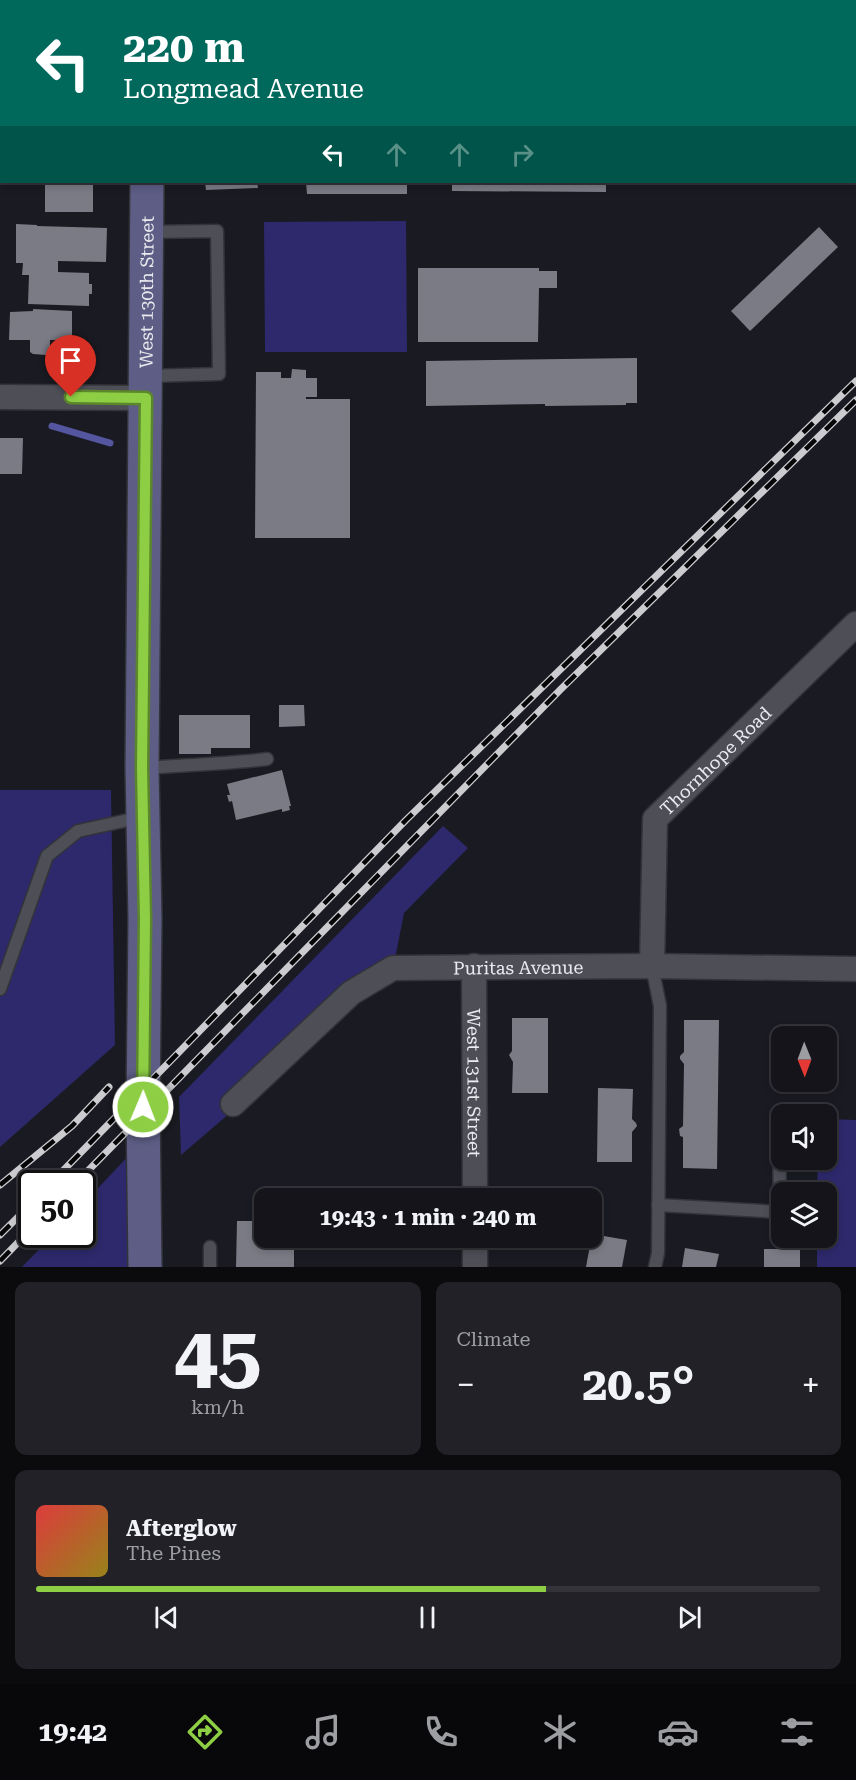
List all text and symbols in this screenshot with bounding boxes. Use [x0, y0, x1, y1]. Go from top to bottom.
text: 220 m [123, 23, 245, 72]
icon: left [24, 24, 102, 102]
text: Longmead Avenue [123, 73, 364, 105]
icon: left [317, 138, 350, 171]
icon: ahead [380, 138, 413, 171]
icon: ahead [443, 138, 476, 171]
icon: right [506, 138, 539, 171]
street label: West 130th Street [135, 216, 157, 368]
pin [45, 335, 96, 397]
icon: arrive [54, 344, 87, 377]
street label: Thornhope Road [655, 702, 776, 819]
street label: Puritas Avenue [453, 956, 583, 978]
street label: West 131st Street [464, 1008, 485, 1158]
north arrow [771, 1026, 837, 1092]
map controls [771, 1026, 837, 1248]
position arrow [111, 1075, 175, 1139]
button: sound [771, 1104, 837, 1170]
speed limit sign: 50 [18, 1170, 96, 1248]
button: layers [771, 1182, 837, 1248]
text: 19:43 · 1 min · 240 m [319, 1205, 537, 1230]
text: 45 [174, 1310, 261, 1401]
text: Climate [457, 1327, 531, 1351]
text: 20.5° [582, 1358, 694, 1411]
text: − [457, 1365, 475, 1404]
text: + [802, 1365, 820, 1404]
text: km/h [191, 1395, 245, 1419]
text: Afterglow [126, 1516, 237, 1541]
text: The Pines [126, 1541, 221, 1565]
icon: previous [150, 1601, 183, 1634]
icon: pause [411, 1601, 444, 1634]
icon: next [673, 1601, 706, 1634]
icon: directions [184, 1711, 226, 1753]
icon: music [302, 1711, 344, 1753]
icon: phone [420, 1711, 462, 1753]
icon: climate [539, 1711, 581, 1753]
icon: car [657, 1711, 699, 1753]
icon: filters [776, 1711, 818, 1753]
text: 19:42 [38, 1716, 107, 1748]

